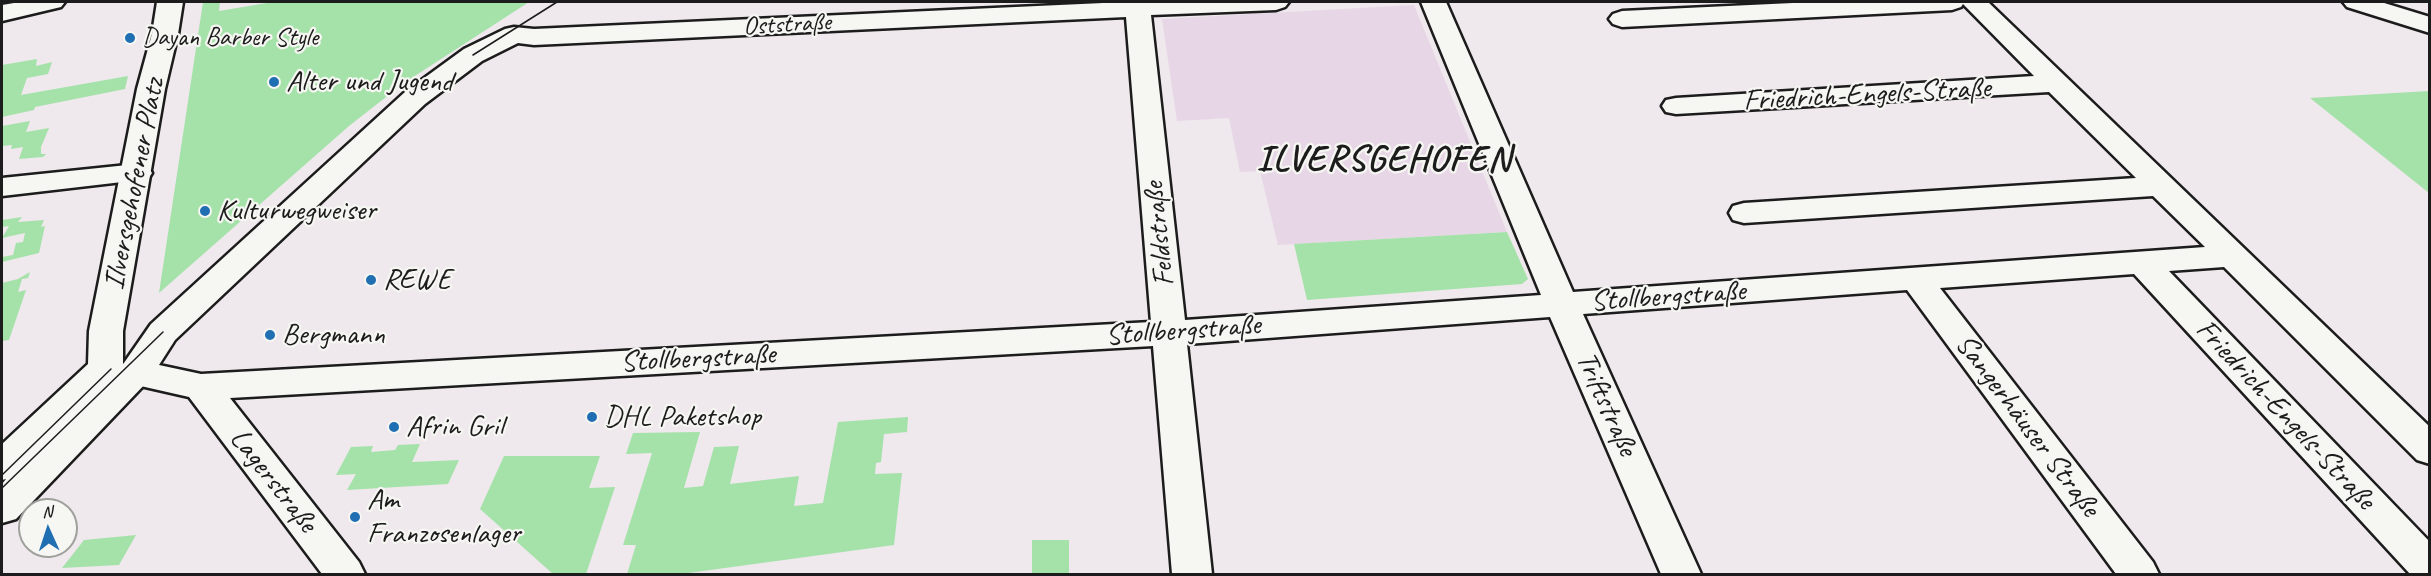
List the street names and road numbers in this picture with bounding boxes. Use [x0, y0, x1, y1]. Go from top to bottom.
street label: Oststraße [742, 7, 832, 43]
street label: Friedrich-Engels-Straße [1743, 71, 1991, 119]
street label: Ilversgehofener Platz [97, 75, 173, 293]
street label: Feldstraße [1137, 180, 1183, 288]
street label: Stollbergstraße [1589, 274, 1747, 320]
street label: Stollbergstraße [1104, 308, 1262, 354]
street label: Friedrich-Engels-Straße [2187, 312, 2383, 518]
street label: Sangerhäuser Straße [1947, 328, 2107, 524]
street label: Stollbergstraße [620, 337, 776, 381]
street label: Triftstraße [1567, 346, 1645, 462]
street label: Lagerstraße [221, 422, 325, 540]

